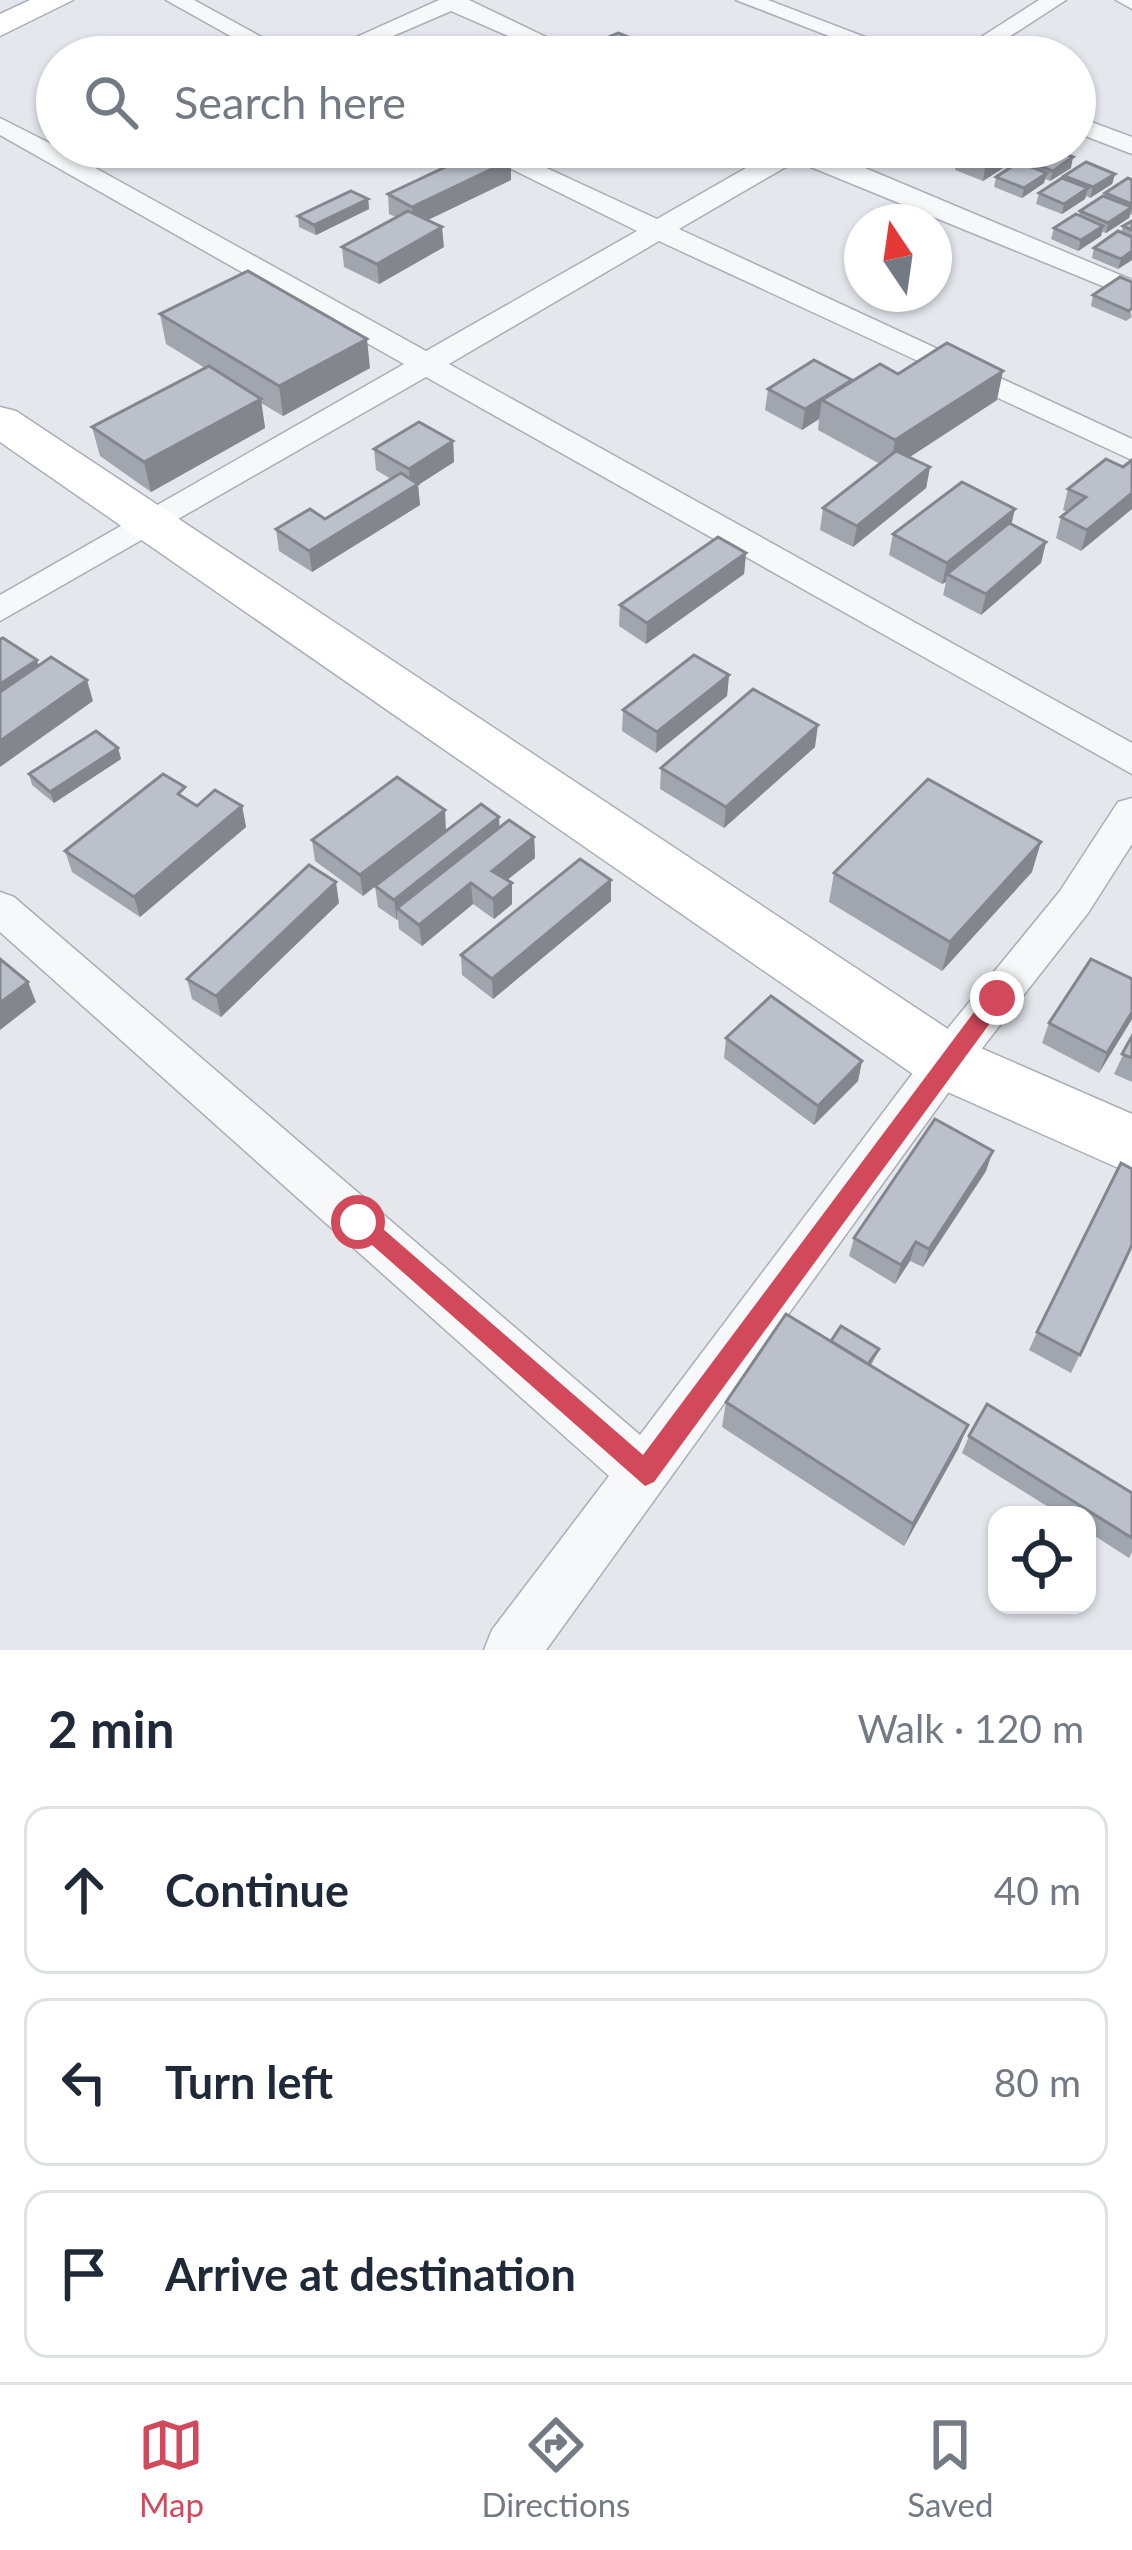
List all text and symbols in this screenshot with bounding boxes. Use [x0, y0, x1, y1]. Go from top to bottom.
search box [36, 36, 1096, 168]
icon: search [78, 69, 144, 135]
text: Search here [174, 75, 406, 129]
north arrow [844, 204, 952, 312]
route end [970, 971, 1024, 1025]
route start [331, 1195, 385, 1249]
map controls [988, 1506, 1096, 1614]
button: locate [988, 1506, 1096, 1614]
text: 2 min [48, 1698, 174, 1759]
text: Walk · 120 m [857, 1705, 1084, 1751]
icon: ahead [51, 1857, 117, 1923]
text: Continue [165, 1863, 349, 1917]
text: 40 m [994, 1867, 1081, 1913]
icon: left [51, 2049, 117, 2115]
text: Turn left [165, 2055, 333, 2109]
text: 80 m [994, 2059, 1081, 2105]
icon: arrive [51, 2241, 117, 2307]
text: Arrive at destination [165, 2247, 576, 2301]
tab: Map [138, 2412, 204, 2524]
tab: Directions [481, 2412, 630, 2524]
tab: Saved [907, 2412, 994, 2524]

